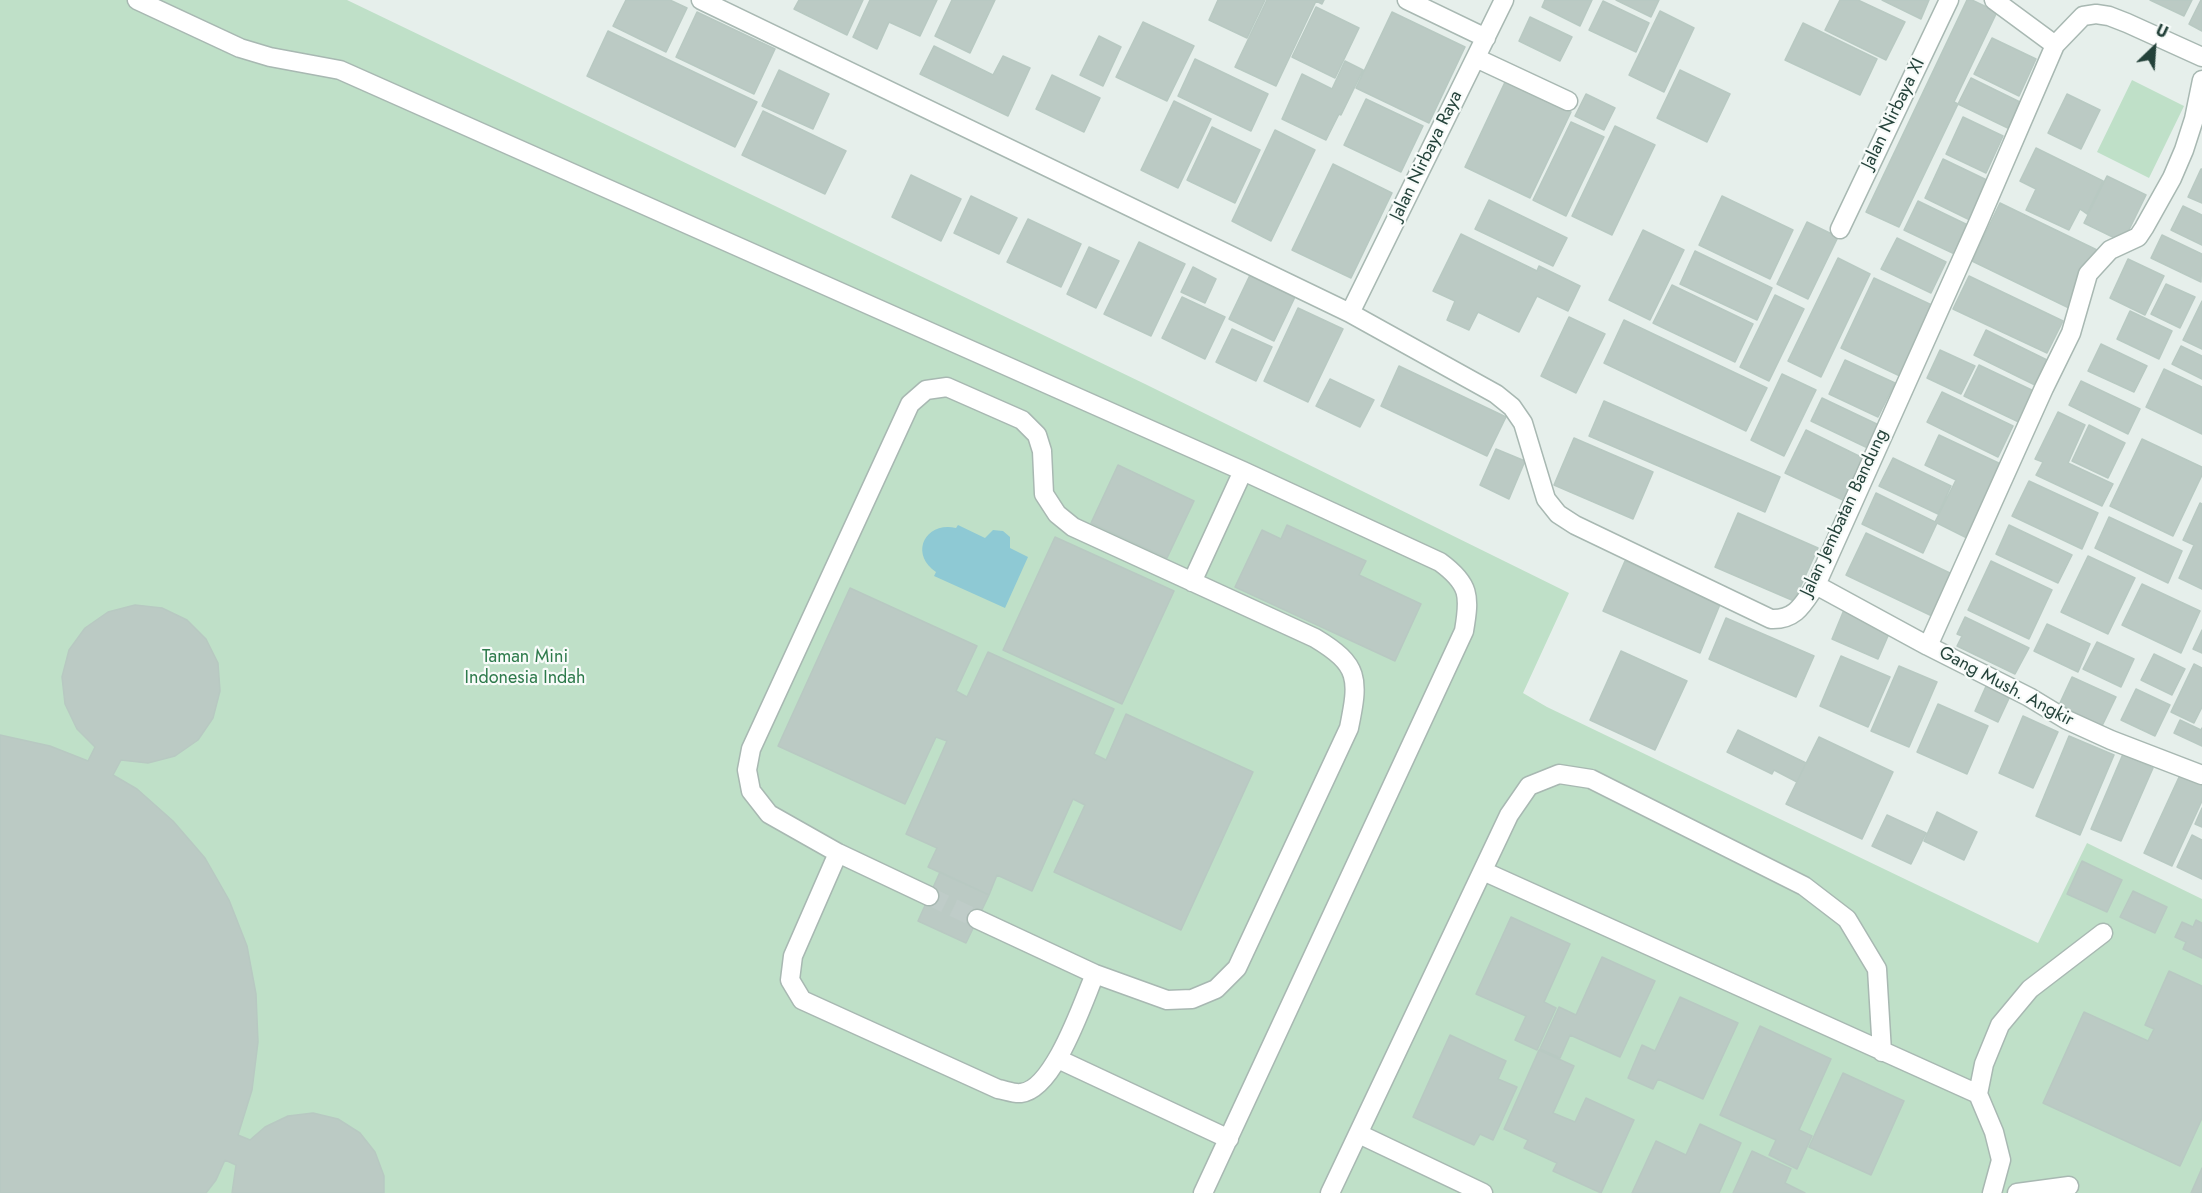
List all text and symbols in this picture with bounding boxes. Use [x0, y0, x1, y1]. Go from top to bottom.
north arrow [2124, 18, 2184, 78]
text: U [2152, 18, 2172, 44]
street label: Jalan Nirbaya XI [1858, 55, 1930, 173]
street label: Jalan Nirbaya Raya [1386, 88, 1468, 224]
street label: Jalan Jembatan Bandung [1797, 426, 1893, 600]
street label: Gang Mush. Angkir [1935, 642, 2077, 732]
park label: Taman Mini Indonesia Indah [465, 647, 585, 690]

